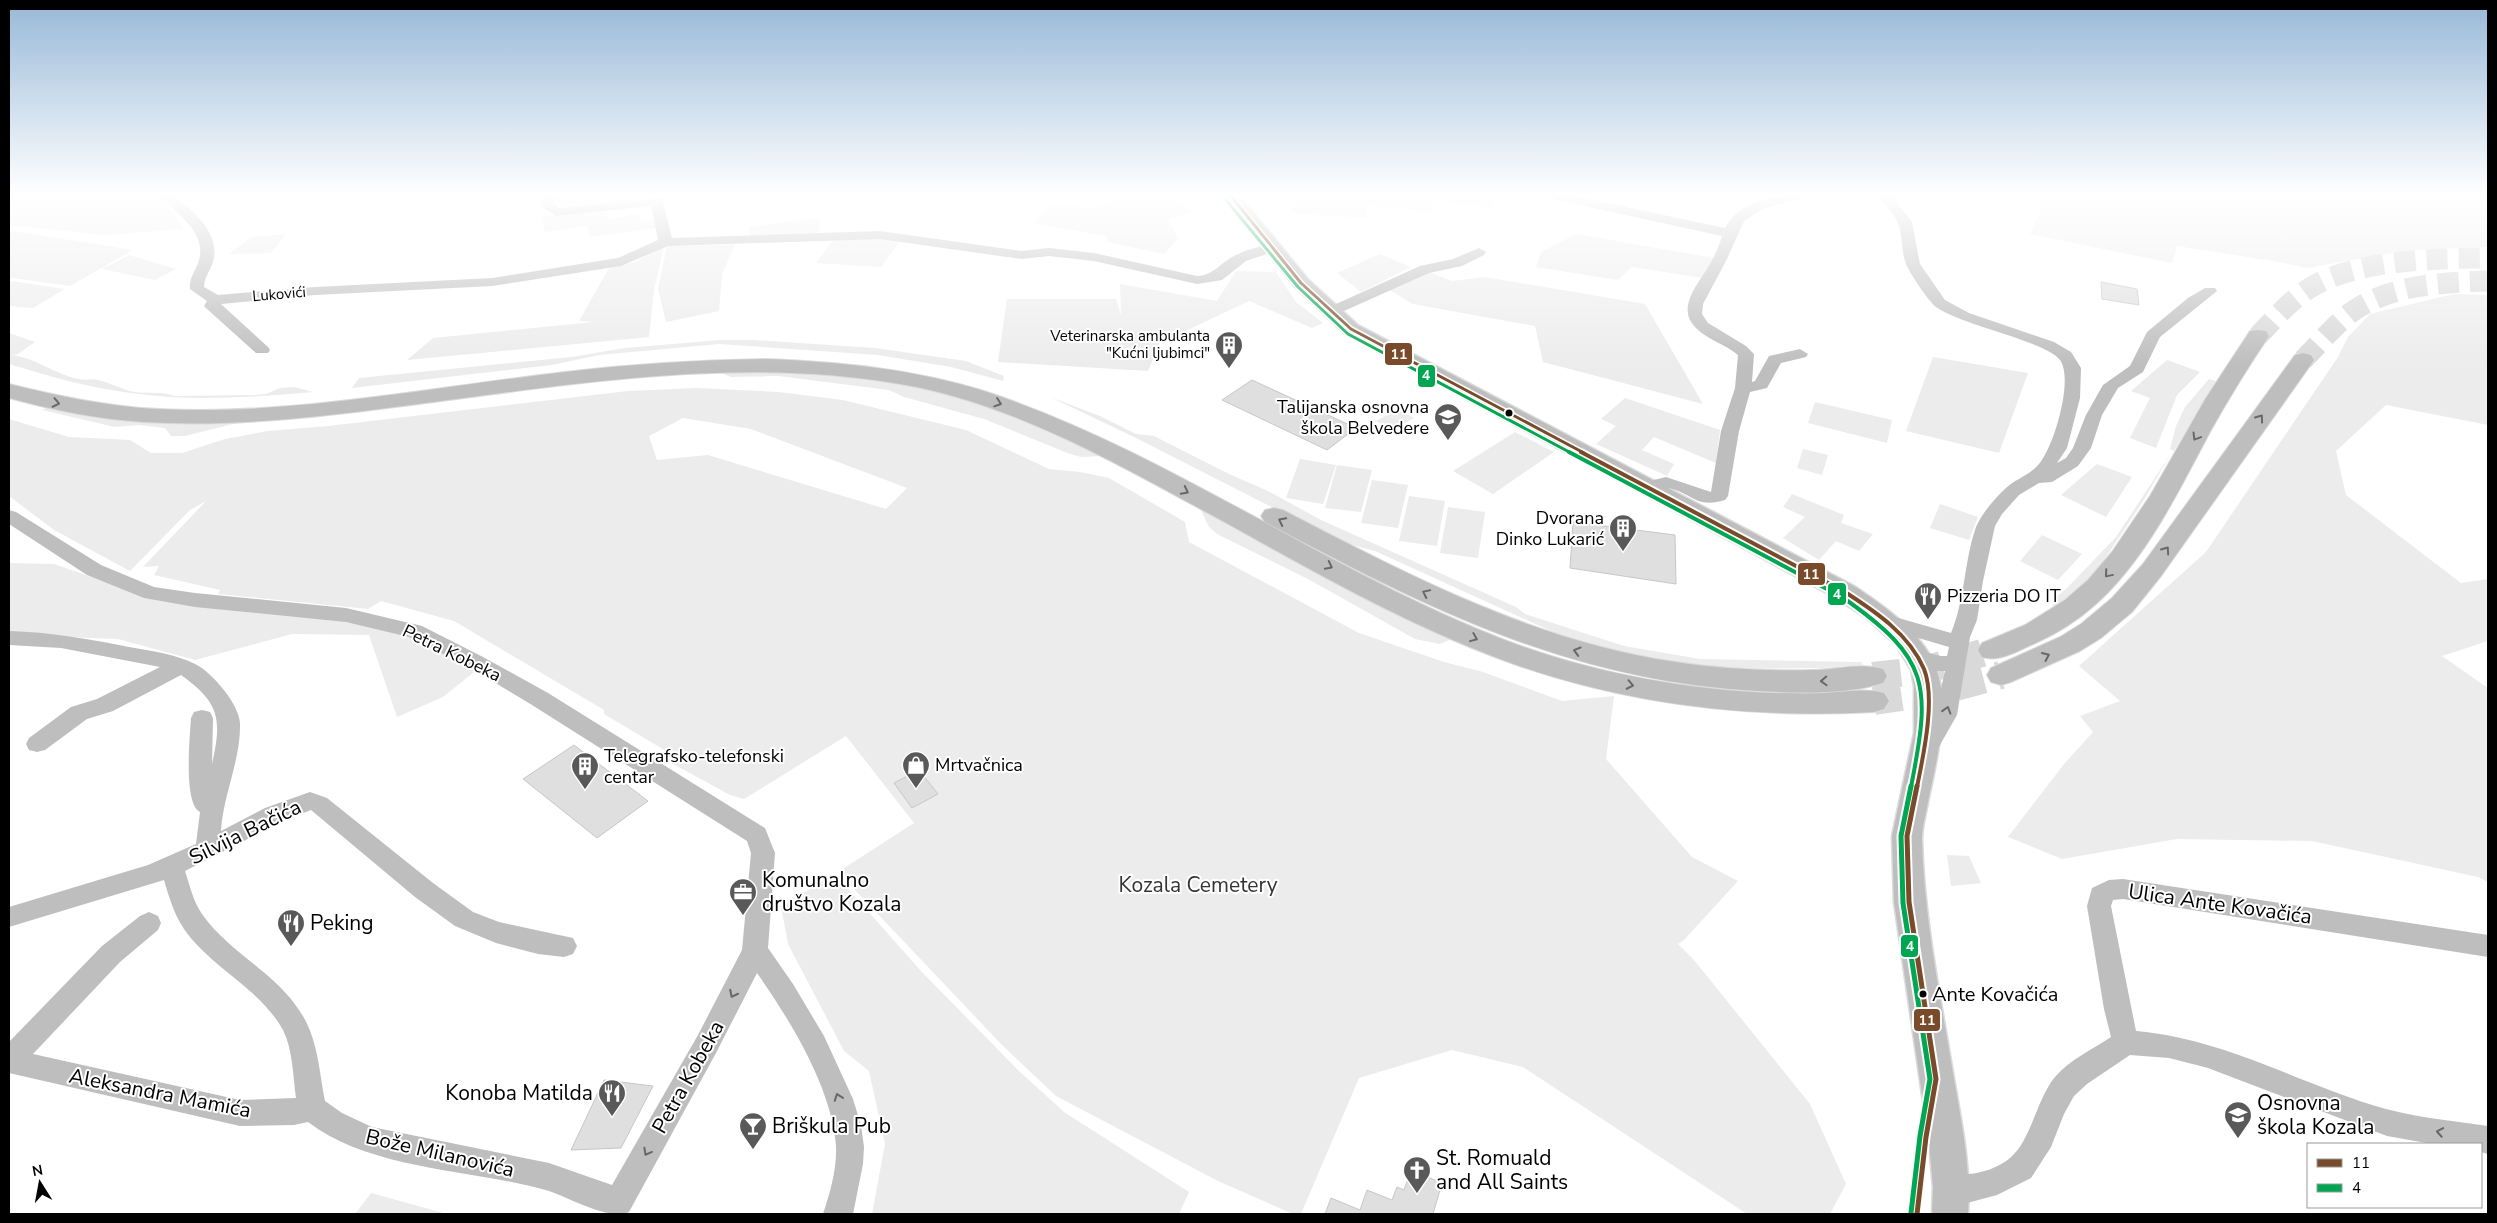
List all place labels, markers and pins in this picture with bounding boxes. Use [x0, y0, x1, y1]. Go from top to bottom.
place label: Veterinarska ambulanta "Kućni ljubimci" [1049, 326, 1210, 363]
building icon: Veterinarska ambulanta "Kućni ljubimci" [1214, 330, 1244, 369]
place label: Talijanska osnovna škola Belvedere [1277, 395, 1429, 440]
school or university icon: Talijanska osnovna škola Belvedere [1433, 402, 1463, 441]
unlabelled marker [1504, 408, 1514, 418]
place label: Dvorana Dinko Lukarić [1496, 506, 1604, 551]
building icon: Dvorana Dinko Lukarić [1608, 513, 1638, 552]
restaurant icon: Pizzeria DO IT [1913, 581, 1943, 620]
place label: Pizzeria DO IT [1947, 584, 2061, 608]
place label: Telegrafsko-telefonski centar [604, 744, 784, 789]
shop icon: Mrtvačnica [901, 750, 931, 789]
building icon: Telegrafsko-telefonski centar [570, 751, 600, 790]
place label: Mrtvačnica [935, 753, 1023, 777]
place label: Komunalno društvo Kozala [762, 866, 901, 918]
office icon: Komunalno društvo Kozala [728, 877, 758, 916]
restaurant icon: Peking [276, 908, 306, 947]
place label: Peking [310, 909, 374, 937]
place label: Ante Kovačića [1932, 981, 2058, 1008]
marker: Ante Kovačića [1918, 989, 1928, 999]
restaurant icon: Konoba Matilda [597, 1078, 627, 1117]
place label: Konoba Matilda [445, 1079, 593, 1107]
place label: Osnovna škola Kozala [2257, 1089, 2374, 1141]
school or university icon: Osnovna škola Kozala [2223, 1100, 2253, 1139]
bar icon: Briškula Pub [738, 1111, 768, 1150]
place label: Briškula Pub [772, 1112, 891, 1140]
place label: St. Romuald and All Saints [1436, 1144, 1568, 1196]
church icon: St. Romuald and All Saints [1402, 1155, 1432, 1194]

